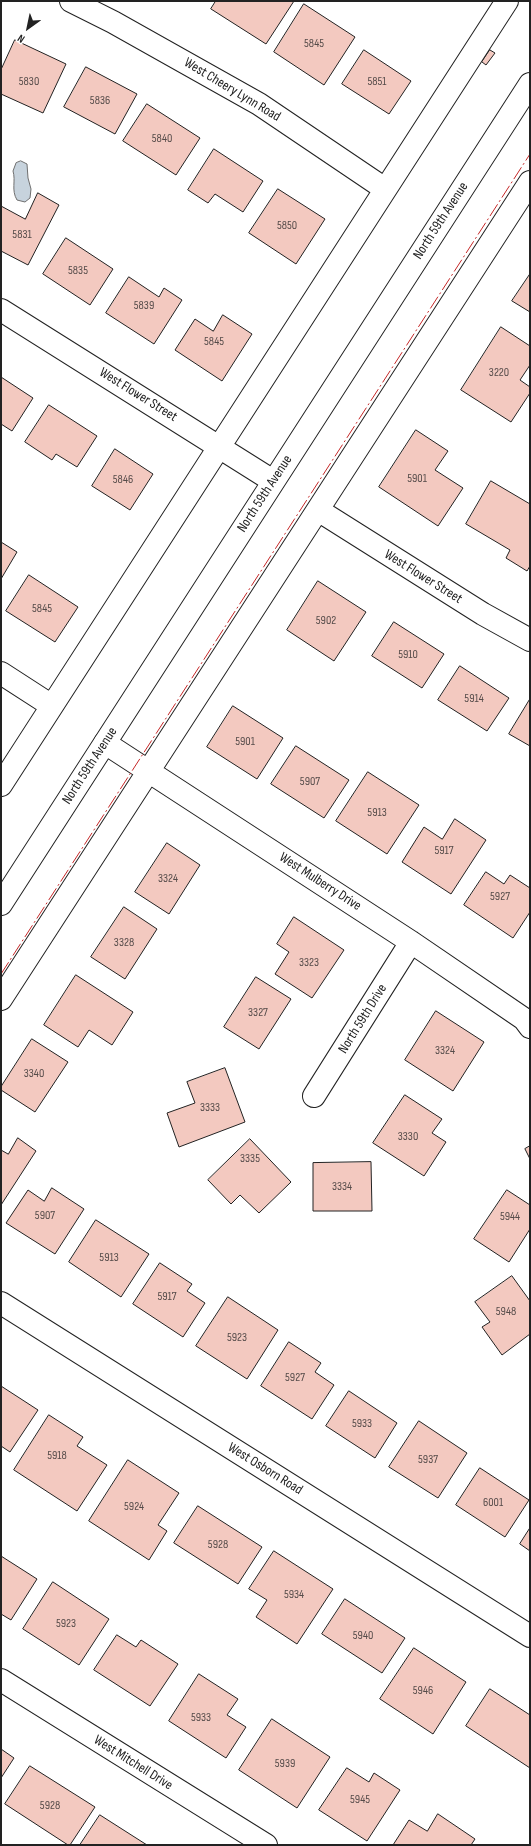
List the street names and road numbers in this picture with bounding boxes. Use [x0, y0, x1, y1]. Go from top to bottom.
street label: West Cheery Lynn Road [181, 55, 283, 125]
street label: North 59th Avenue [410, 179, 472, 263]
street label: West Flower Street [96, 364, 180, 426]
street label: North 59th Avenue [234, 452, 296, 536]
street label: West Flower Street [381, 546, 465, 608]
street label: North 59th Avenue [59, 724, 121, 808]
street label: West Mulberry Drive [276, 849, 364, 915]
street label: North 59th Drive [335, 981, 391, 1057]
street label: West Osborn Road [224, 1439, 306, 1499]
street label: West Mitchell Drive [90, 1732, 176, 1794]

